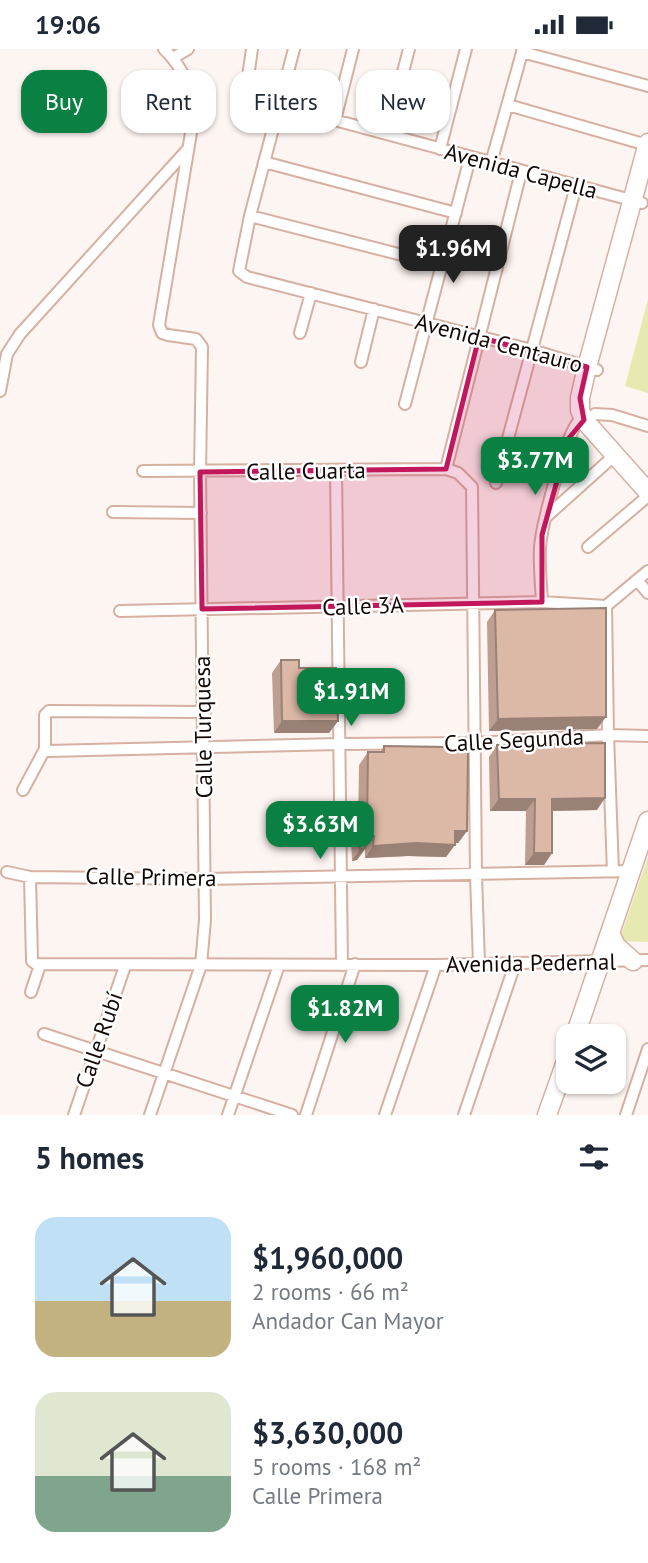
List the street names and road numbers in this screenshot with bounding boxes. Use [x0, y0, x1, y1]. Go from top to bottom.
street label: Avenida Capella [442, 136, 601, 205]
street label: Avenida Centauro [412, 306, 586, 379]
street label: Calle Cuarta [246, 455, 366, 486]
street label: Calle 3A [322, 590, 405, 621]
street label: Calle Turquesa [187, 655, 218, 799]
street label: Calle Segunda [443, 721, 585, 758]
street label: Calle Primera [85, 861, 217, 892]
street label: Avenida Pedernal [446, 947, 617, 978]
street label: Calle Rubí [69, 988, 128, 1092]

